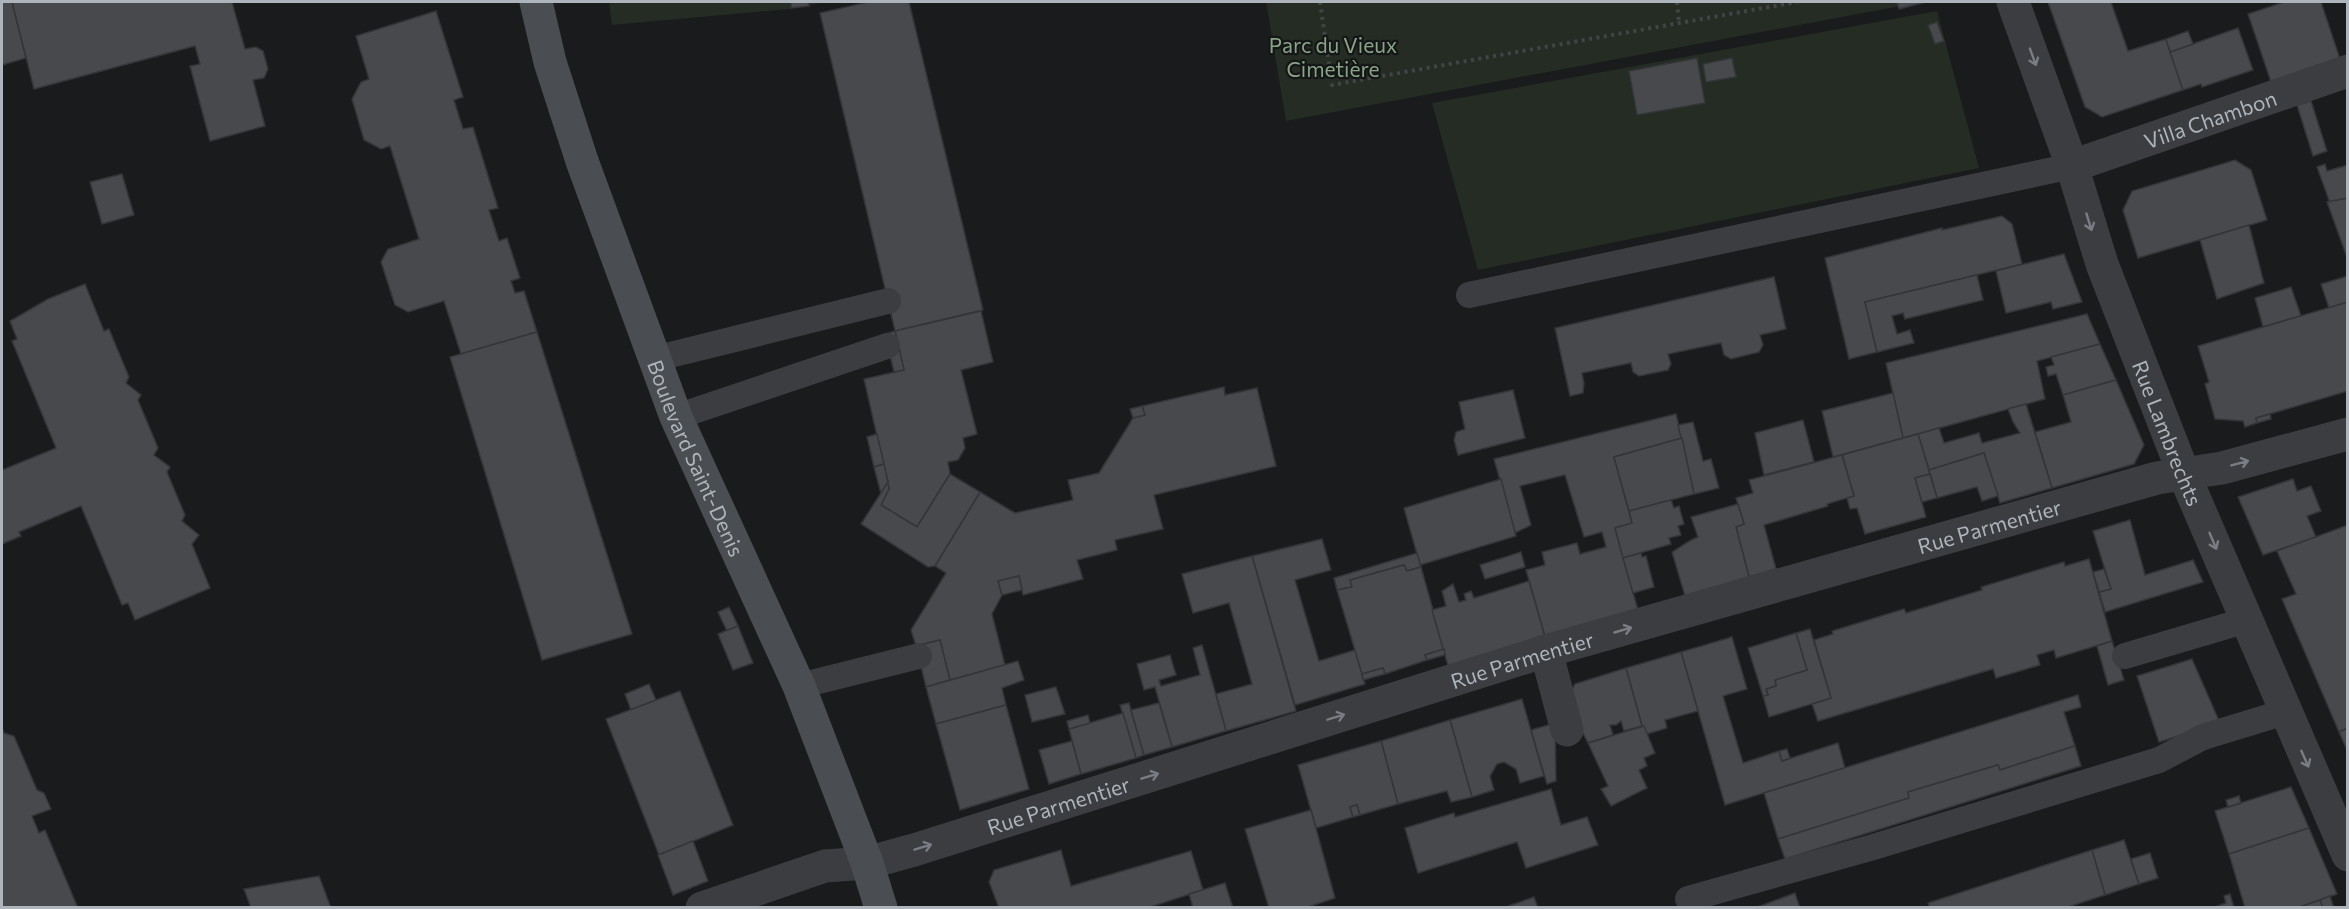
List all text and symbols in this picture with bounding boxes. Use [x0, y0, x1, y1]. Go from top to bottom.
park label: Parc du Vieux Cimetière [1269, 32, 1397, 81]
one-way arrow [2028, 47, 2039, 66]
street label: Villa Chambon [2141, 84, 2280, 153]
one-way arrow [2084, 212, 2095, 231]
street label: Boulevard Saint-Denis [644, 356, 750, 560]
street label: Rue Lambrechts [2128, 356, 2208, 509]
one-way arrow [2230, 456, 2249, 468]
street label: Rue Parmentier [1914, 493, 2064, 558]
one-way arrow [2208, 531, 2219, 549]
one-way arrow [1613, 623, 1632, 635]
street label: Rue Parmentier [1447, 626, 1596, 693]
one-way arrow [1326, 711, 1345, 722]
one-way arrow [2300, 749, 2312, 767]
one-way arrow [1140, 769, 1159, 780]
street label: Rue Parmentier [984, 770, 1133, 839]
one-way arrow [913, 840, 932, 851]

